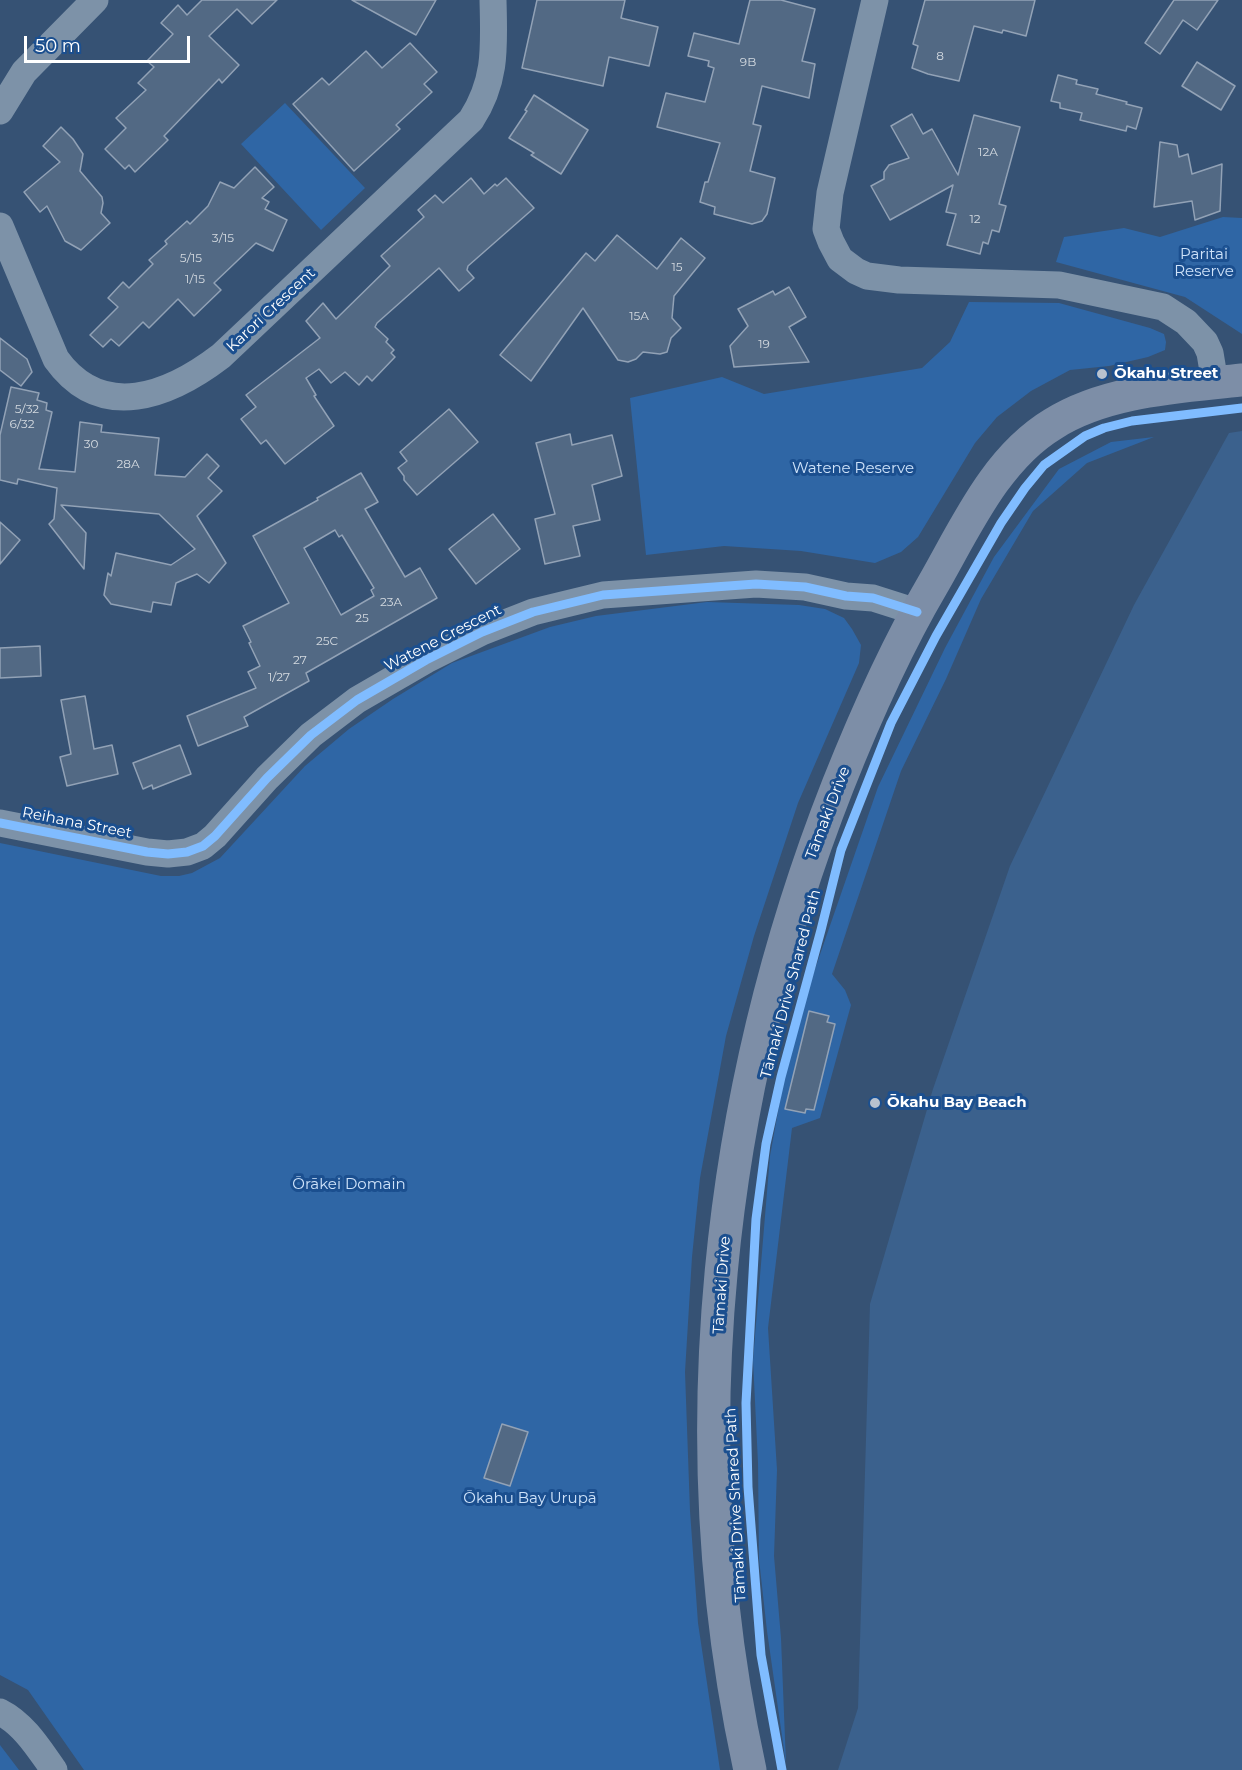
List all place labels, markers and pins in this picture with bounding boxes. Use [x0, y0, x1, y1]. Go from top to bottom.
place label: Ōkahu Street [1114, 365, 1218, 383]
marker: Ōkahu Street [1095, 367, 1109, 381]
place label: Ōkahu Bay Beach [887, 1094, 1027, 1112]
marker: Ōkahu Bay Beach [868, 1096, 882, 1110]

